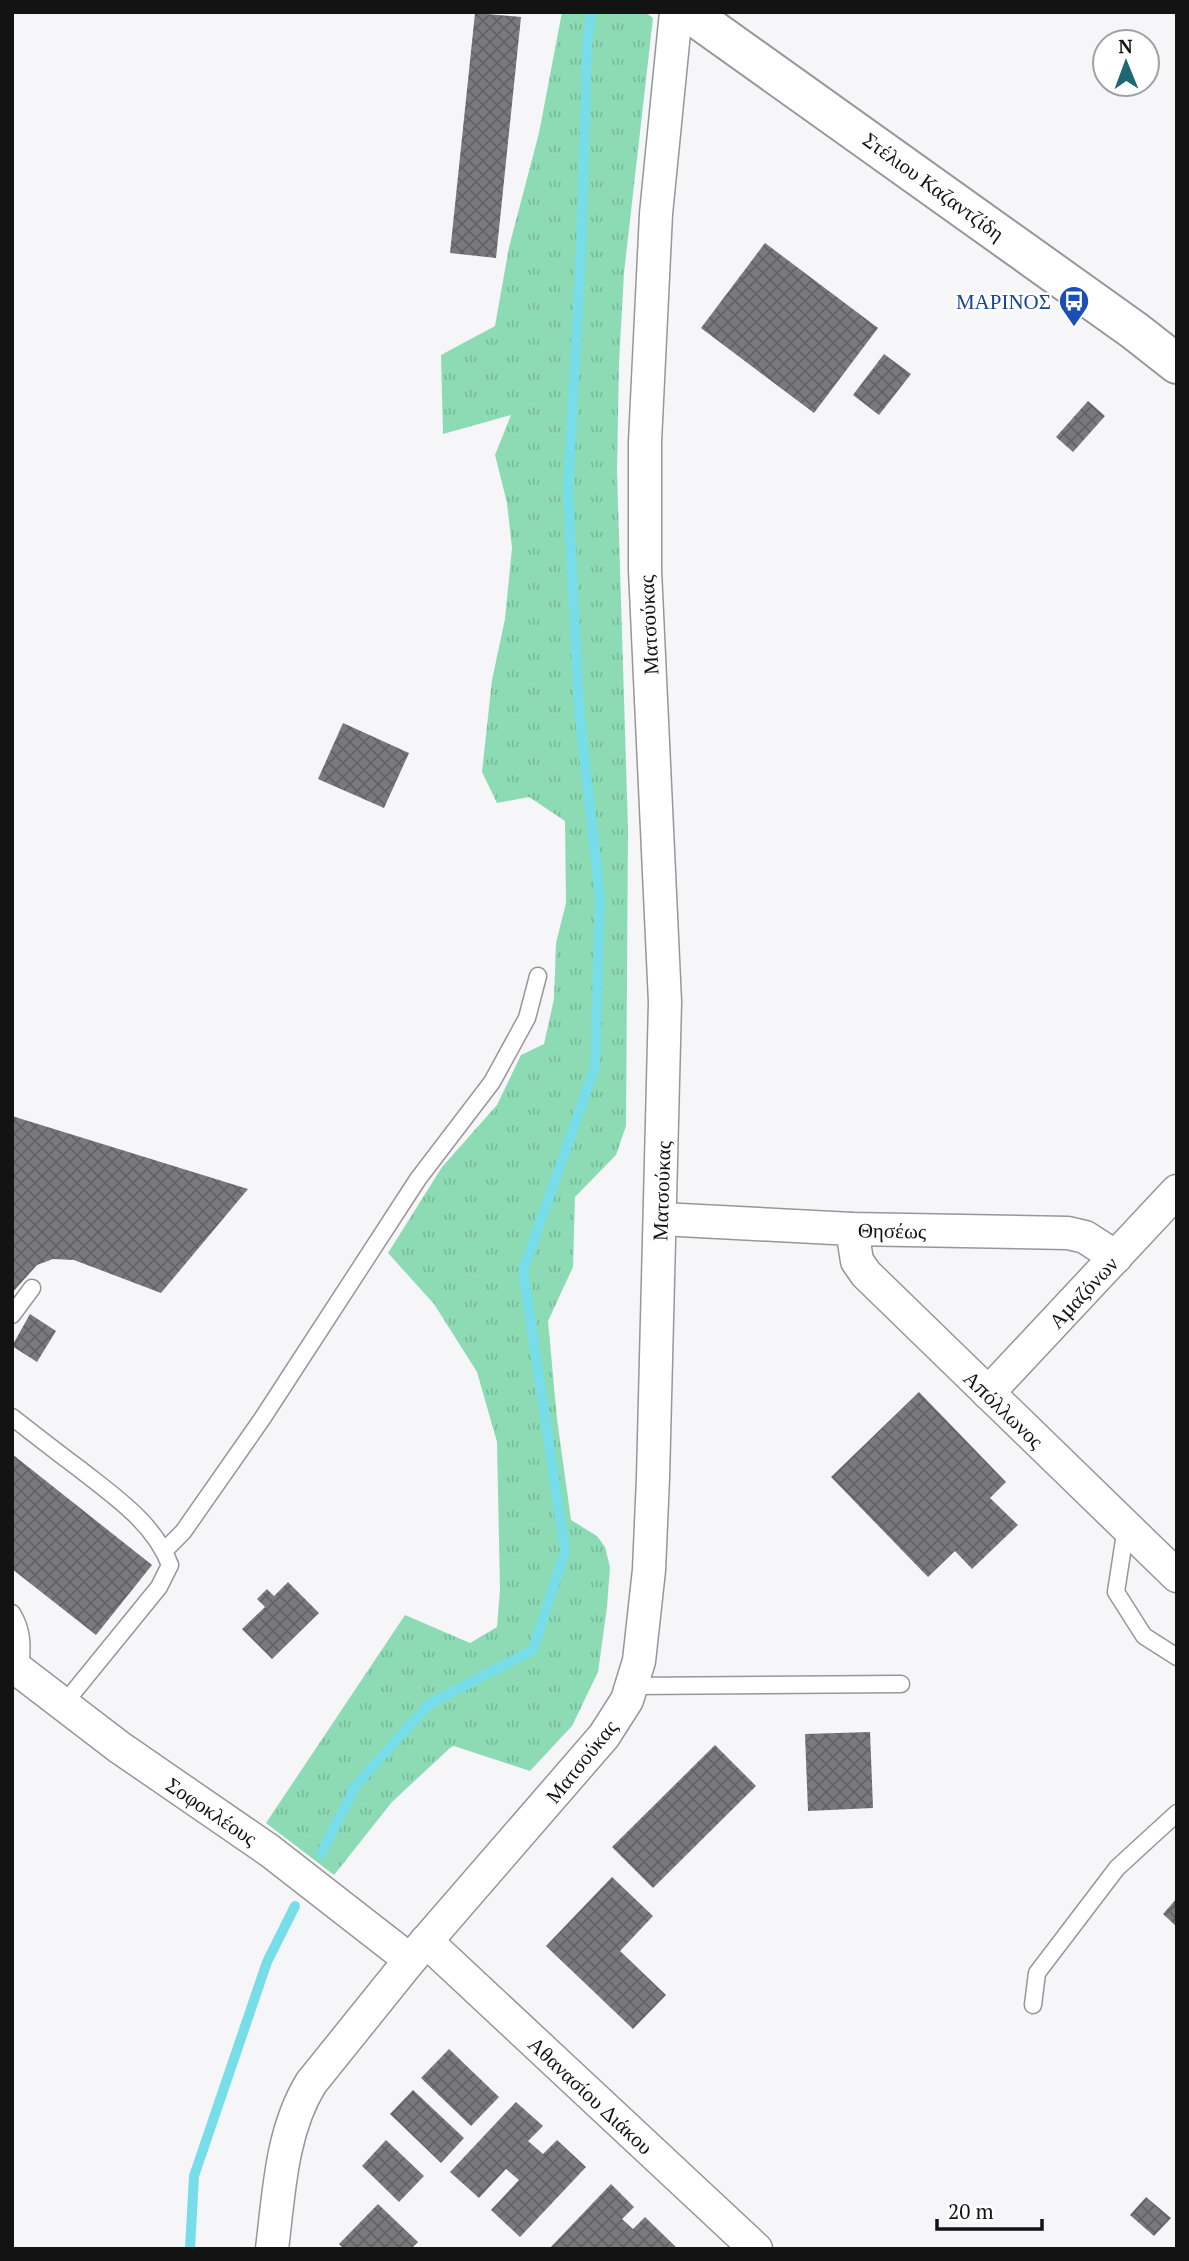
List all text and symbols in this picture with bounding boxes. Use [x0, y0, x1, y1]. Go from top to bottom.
north arrow [1091, 28, 1161, 98]
text: N [1118, 33, 1134, 58]
street label: Στέλιου Καζαντζίδη [858, 125, 1010, 247]
bus stop icon: ΜΑΡΙΝΟΣ [1057, 284, 1091, 328]
place label: ΜΑΡΙΝΟΣ [956, 287, 1051, 315]
street label: Ματσούκας [631, 574, 665, 676]
street label: Ματσούκας [645, 1140, 677, 1241]
street label: Θησέως [858, 1215, 927, 1245]
street label: Αμαζόνων [1042, 1250, 1124, 1334]
street label: Απόλλωνος [958, 1364, 1051, 1455]
street label: Ματσούκας [539, 1713, 624, 1809]
street label: Σοφοκλέους [161, 1770, 264, 1852]
street label: Αθανασίου Διάκου [523, 2030, 659, 2160]
scale bar [937, 2188, 1042, 2232]
text: 20 m [948, 2197, 994, 2225]

